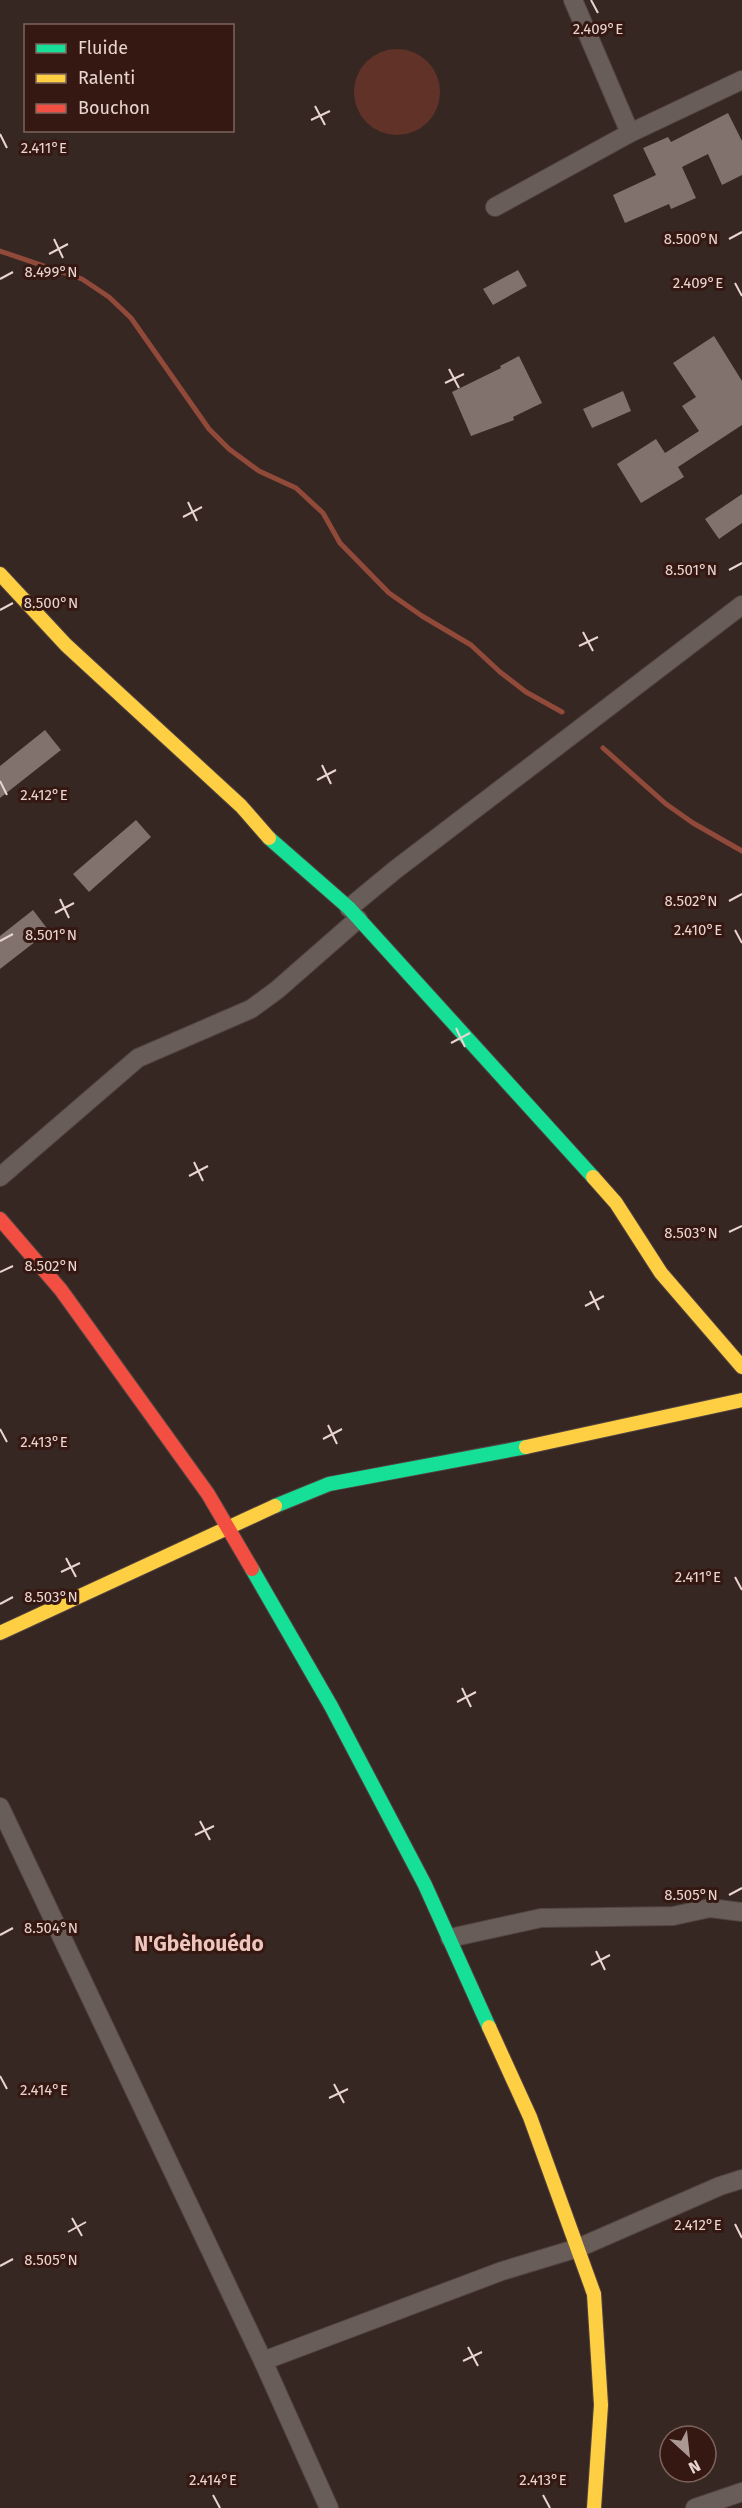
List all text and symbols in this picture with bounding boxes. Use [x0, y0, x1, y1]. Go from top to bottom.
text: 2.409°E [573, 20, 623, 38]
legend [24, 24, 234, 132]
text: Fluide [78, 37, 128, 59]
text: Ralenti [78, 67, 135, 89]
text: Bouchon [78, 97, 150, 119]
text: 2.411°E [21, 139, 67, 157]
text: 8.500°N [664, 230, 718, 248]
text: 8.499°N [25, 263, 77, 281]
text: 2.409°E [673, 274, 723, 292]
text: 8.501°N [665, 561, 717, 579]
text: 8.500°N [24, 594, 78, 612]
text: 2.412°E [20, 786, 68, 804]
text: 8.502°N [664, 892, 718, 910]
text: 2.410°E [674, 921, 722, 939]
text: 8.501°N [25, 926, 77, 944]
text: 8.503°N [664, 1224, 718, 1242]
text: 8.502°N [24, 1257, 78, 1275]
text: 2.413°E [20, 1433, 68, 1451]
text: 2.411°E [675, 1568, 721, 1586]
text: 8.503°N [24, 1588, 78, 1606]
text: 8.505°N [664, 1886, 718, 1904]
text: 8.504°N [24, 1919, 78, 1937]
district label: N'Gbèhouédo [134, 1931, 264, 1957]
text: 2.414°E [20, 2081, 68, 2099]
text: 2.412°E [674, 2216, 722, 2234]
text: 8.505°N [24, 2251, 78, 2269]
north arrow [658, 2424, 718, 2484]
text: N [686, 2456, 704, 2478]
text: 2.414°E [189, 2471, 237, 2489]
text: 2.413°E [519, 2471, 567, 2489]

